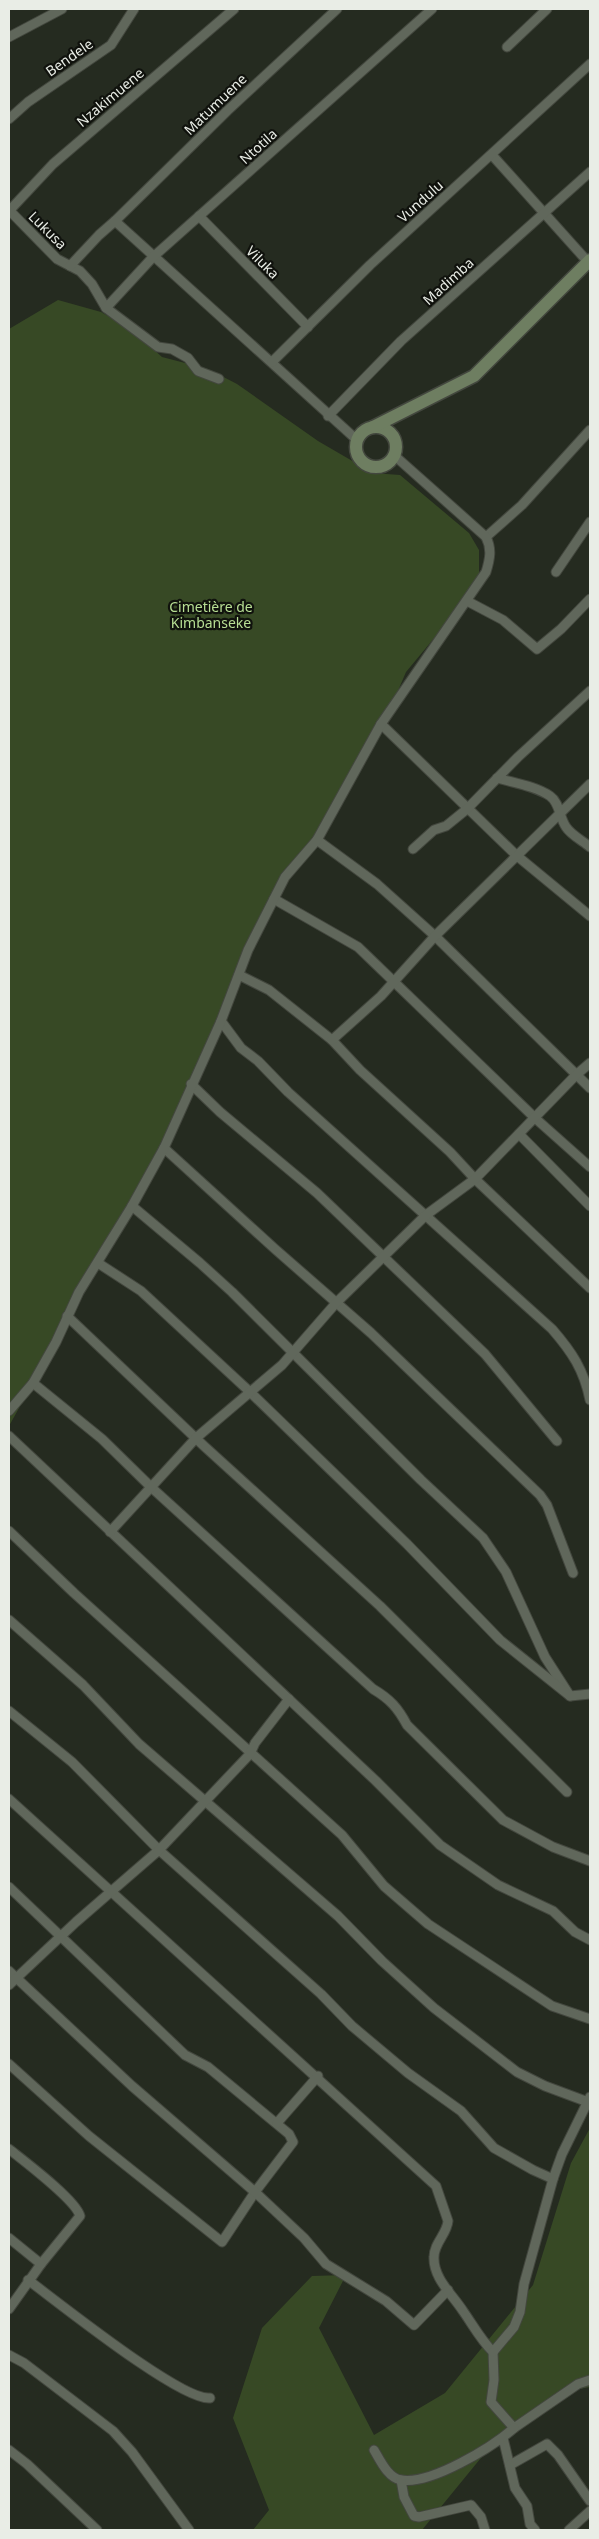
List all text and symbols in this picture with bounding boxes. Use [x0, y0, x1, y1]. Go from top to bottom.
street label: Bendele [42, 34, 97, 80]
street label: Nzakimuene [72, 63, 148, 131]
street label: Matumuene [179, 69, 251, 139]
street label: Ntotila [235, 124, 281, 168]
street label: Vundulu [393, 176, 447, 226]
street label: Lukusa [25, 207, 71, 253]
street label: Viluka [242, 241, 284, 283]
street label: Madimba [418, 253, 478, 309]
park label: Cimetière de Kimbanseke [169, 597, 253, 632]

